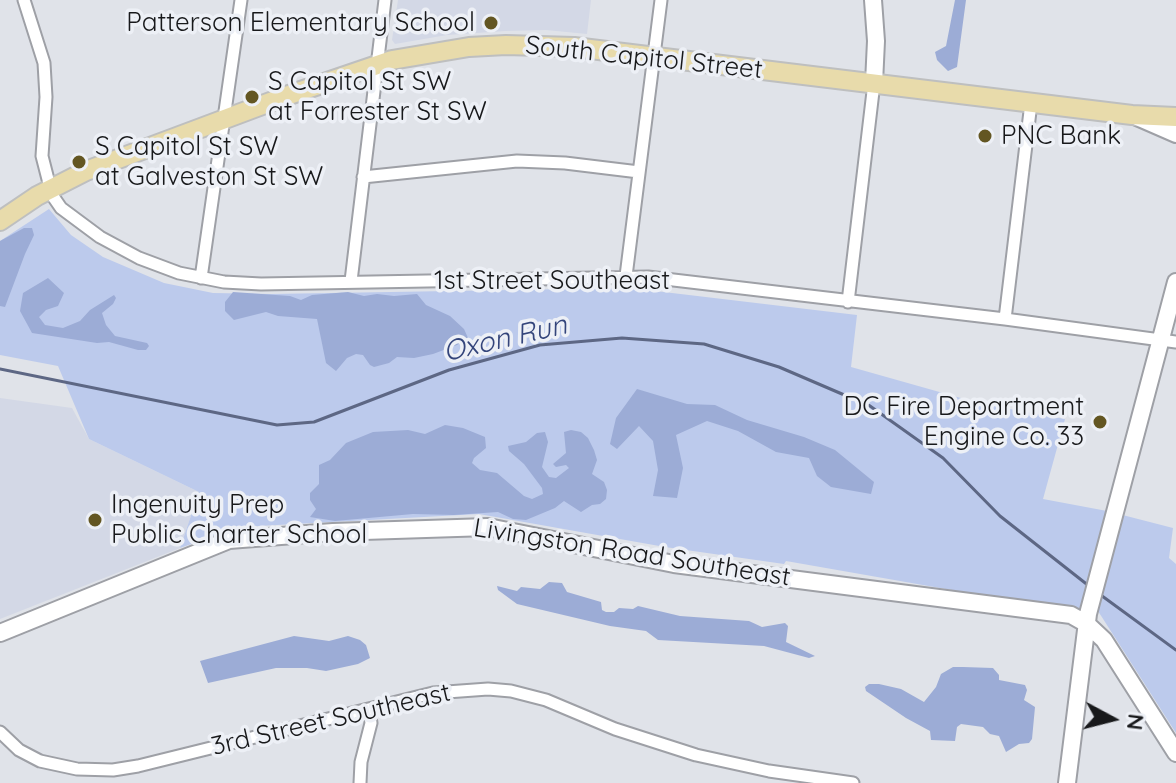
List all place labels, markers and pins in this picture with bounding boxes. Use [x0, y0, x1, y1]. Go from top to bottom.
place label: Patterson Elementary School [126, 7, 475, 39]
marker: Patterson Elementary School [482, 14, 500, 32]
place label: S Capitol St SW at Forrester St SW [268, 66, 487, 128]
marker: S Capitol St SW at Forrester St SW [243, 88, 261, 106]
place label: PNC Bank [1001, 120, 1121, 152]
marker: PNC Bank [976, 127, 994, 145]
place label: S Capitol St SW at Galveston St SW [95, 131, 323, 192]
marker: S Capitol St SW at Galveston St SW [70, 153, 88, 171]
place label: DC Fire Department Engine Co. 33 [844, 391, 1084, 452]
marker: DC Fire Department Engine Co. 33 [1091, 413, 1109, 431]
place label: Ingenuity Prep Public Charter School [111, 489, 367, 550]
marker: Ingenuity Prep Public Charter School [86, 511, 104, 529]

